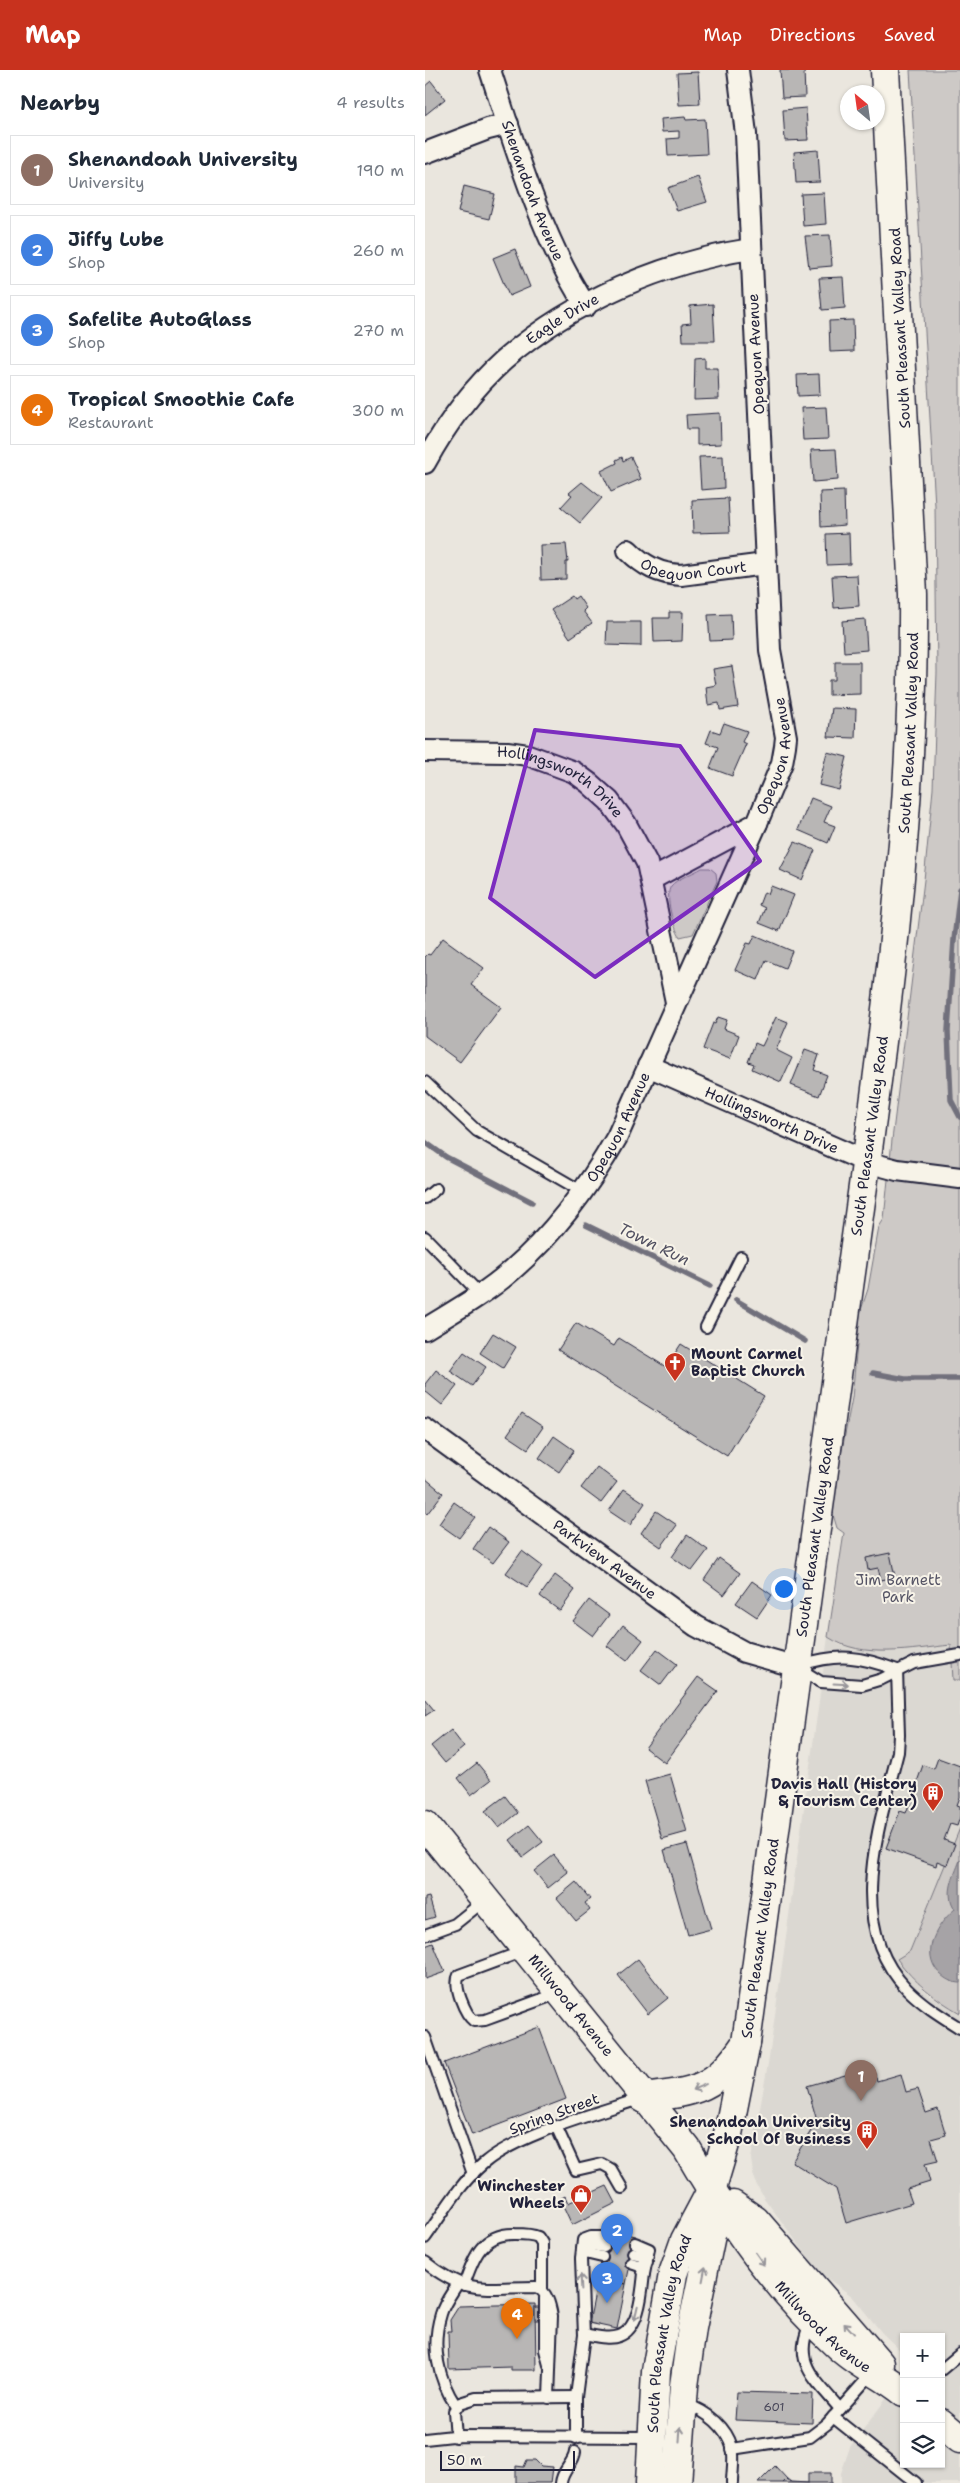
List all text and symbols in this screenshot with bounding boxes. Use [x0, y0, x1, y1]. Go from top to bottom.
text: Map [25, 19, 81, 51]
text: Map [704, 23, 742, 47]
text: Directions [770, 23, 856, 47]
text: Saved [884, 23, 935, 47]
north arrow [840, 85, 885, 130]
text: Nearby [20, 89, 100, 117]
text: 4 results [336, 92, 405, 113]
street label: Shenandoah Avenue [497, 118, 569, 264]
text: Shenandoah University [68, 147, 298, 172]
text: 1 [33, 160, 41, 181]
text: 190 m [357, 160, 404, 181]
text: University [68, 172, 144, 193]
street label: South Pleasant Valley Road [885, 226, 915, 429]
text: Jiffy Lube [68, 227, 164, 252]
text: 2 [31, 240, 43, 261]
text: 260 m [352, 240, 404, 261]
text: Shop [68, 252, 105, 273]
street label: Eagle Drive [522, 289, 602, 349]
street label: Opequon Avenue [743, 293, 769, 415]
text: Safelite AutoGlass [68, 307, 252, 332]
text: 3 [31, 320, 43, 341]
text: 270 m [353, 320, 404, 341]
text: Shop [68, 332, 105, 353]
text: Tropical Smoothie Cafe [68, 387, 295, 412]
text: 4 [31, 400, 43, 421]
text: 300 m [352, 400, 404, 421]
text: Restaurant [68, 412, 154, 433]
street label: Opequon Court [636, 553, 748, 585]
street label: South Pleasant Valley Road [894, 632, 923, 834]
street label: Opequon Avenue [752, 696, 796, 818]
street label: Hollingsworth Drive [497, 742, 628, 822]
street label: South Pleasant Valley Road [846, 1034, 893, 1237]
street label: Opequon Avenue [582, 1069, 655, 1186]
street label: Hollingsworth Drive [702, 1082, 842, 1158]
water label: Town Run [615, 1218, 693, 1270]
place label: Mount Carmel Baptist Church [691, 1344, 805, 1381]
church icon: Mount Carmel Baptist Church [663, 1351, 687, 1382]
street label: South Pleasant Valley Road [791, 1435, 839, 1638]
street label: Parkview Avenue [549, 1515, 660, 1604]
park label: Jim Barnett Park [855, 1570, 941, 1607]
your location [771, 1576, 797, 1602]
one-way arrow [833, 1680, 849, 1689]
place label: Davis Hall (History & Tourism Center) [771, 1774, 917, 1811]
building icon: Davis Hall (History & Tourism Center) [921, 1781, 945, 1812]
street label: South Pleasant Valley Road [737, 1837, 784, 2040]
street label: Millwood Avenue [524, 1950, 618, 2061]
pin: 1 [845, 2060, 877, 2101]
one-way arrow [692, 2083, 707, 2093]
street label: Spring Street [506, 2088, 602, 2140]
place label: Shenandoah University School Of Business [670, 2112, 851, 2149]
building icon: Shenandoah University School Of Business [855, 2119, 879, 2150]
place label: Winchester Wheels [477, 2176, 565, 2213]
shop icon: Winchester Wheels [569, 2183, 593, 2214]
pin: 2 [601, 2214, 633, 2255]
street label: South Pleasant Valley Road [643, 2230, 696, 2433]
one-way arrow [755, 2252, 765, 2266]
pin: 3 [591, 2262, 623, 2303]
one-way arrow [699, 2266, 709, 2282]
one-way arrow [577, 2274, 586, 2290]
street label: Millwood Avenue [771, 2277, 875, 2378]
pin: 4 [501, 2298, 533, 2339]
one-way arrow [631, 2304, 640, 2320]
one-way arrow [843, 2321, 855, 2334]
map controls [900, 2333, 945, 2468]
button: + [900, 2333, 945, 2378]
button: − [900, 2378, 945, 2423]
house number: 601 [763, 2399, 785, 2415]
button: layers [900, 2423, 945, 2468]
one-way arrow [675, 2427, 685, 2443]
scale bar [440, 2448, 575, 2471]
text: 50 m [447, 2451, 482, 2469]

